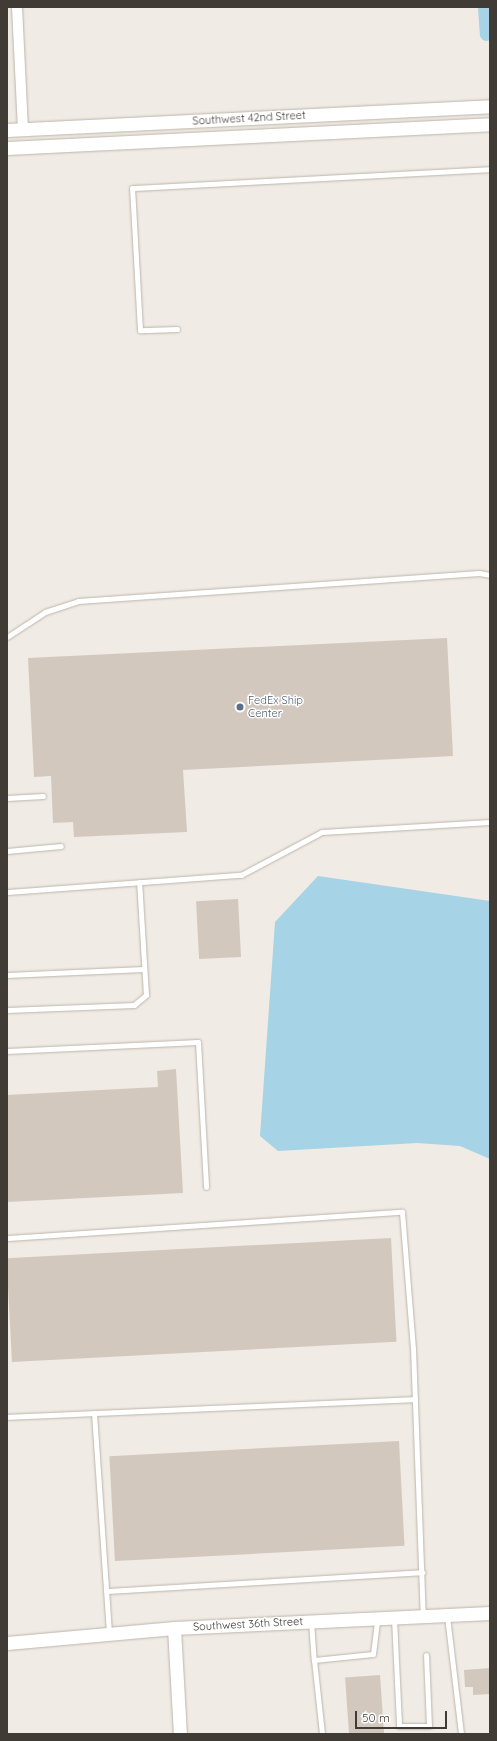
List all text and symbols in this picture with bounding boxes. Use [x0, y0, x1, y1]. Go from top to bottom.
street label: Southwest 42nd Street [192, 108, 306, 128]
place label: FedEx Ship Center [248, 694, 303, 720]
marker: FedEx Ship Center [235, 702, 245, 712]
street label: Southwest 36th Street [193, 1615, 303, 1633]
scale bar [357, 1703, 449, 1729]
text: 50 m [362, 1710, 390, 1725]

